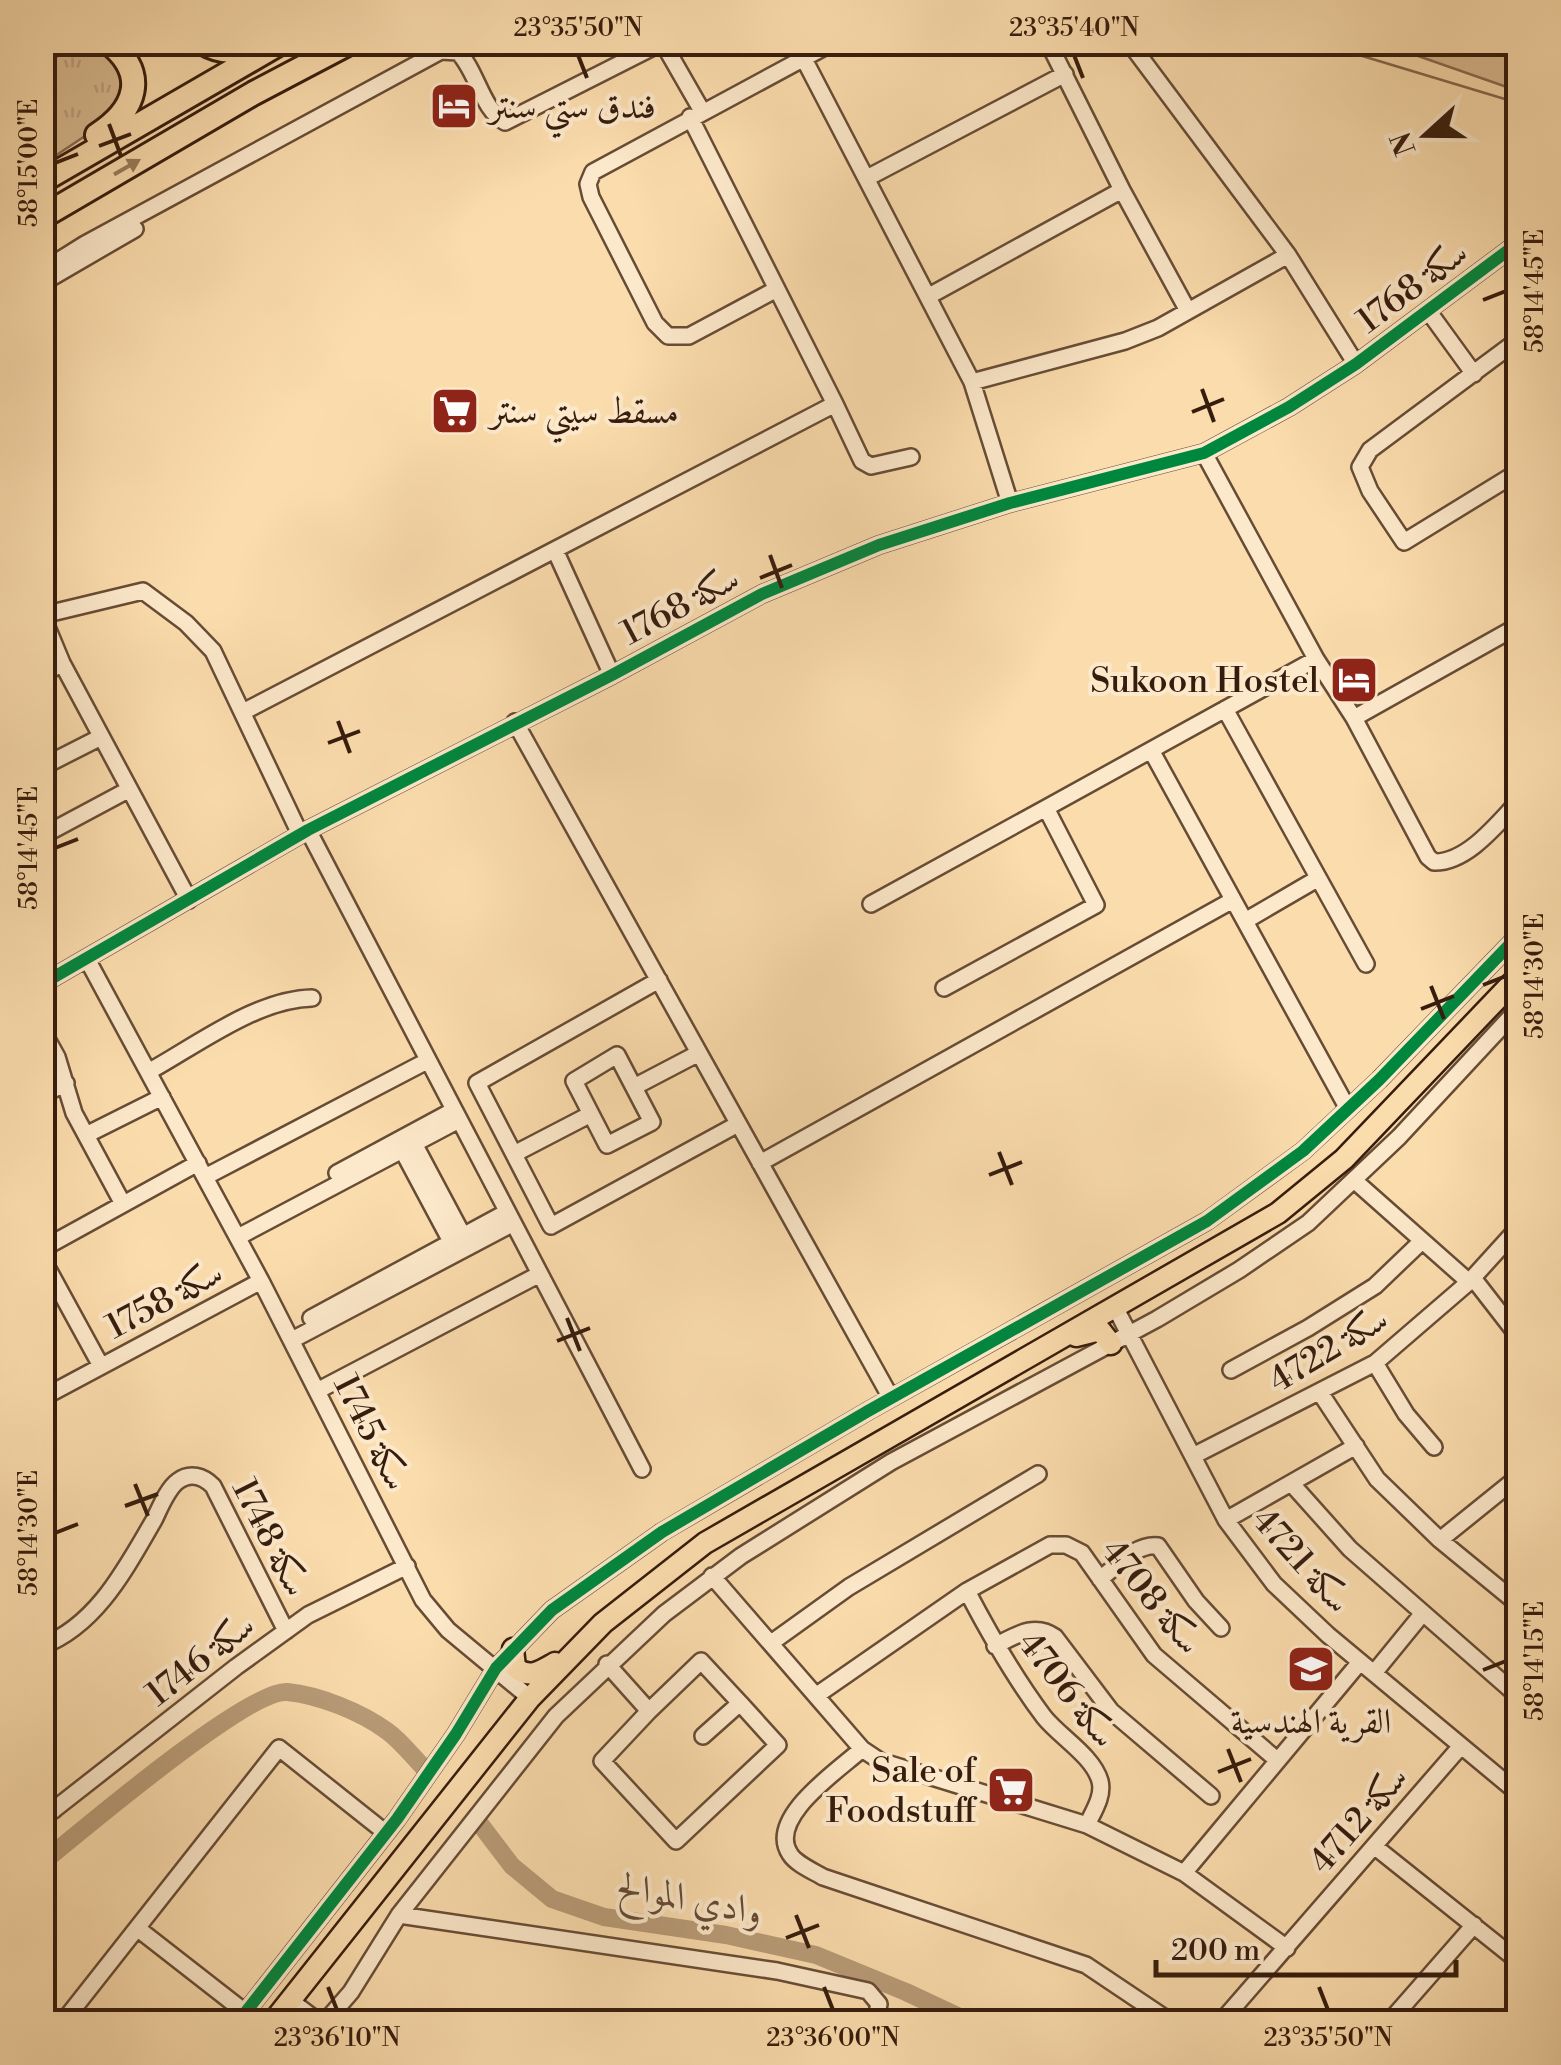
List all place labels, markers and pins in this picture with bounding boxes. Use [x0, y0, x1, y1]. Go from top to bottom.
hotel icon: فندق ستي سنتر [428, 80, 480, 132]
place label: فندق ستي سنتر [486, 86, 656, 139]
supermarket icon: مسقط سيتي سنتر [429, 385, 481, 437]
place label: مسقط سيتي سنتر [487, 391, 679, 444]
hotel icon: Sukoon Hostel [1328, 654, 1380, 706]
place label: Sukoon Hostel [1090, 660, 1319, 703]
school or university icon: القرية الهندسية [1285, 1643, 1337, 1695]
place label: القرية الهندسية [1231, 1701, 1391, 1744]
place label: Sale of Foodstuff [826, 1750, 977, 1833]
supermarket icon: Sale of Foodstuff [985, 1764, 1037, 1816]

